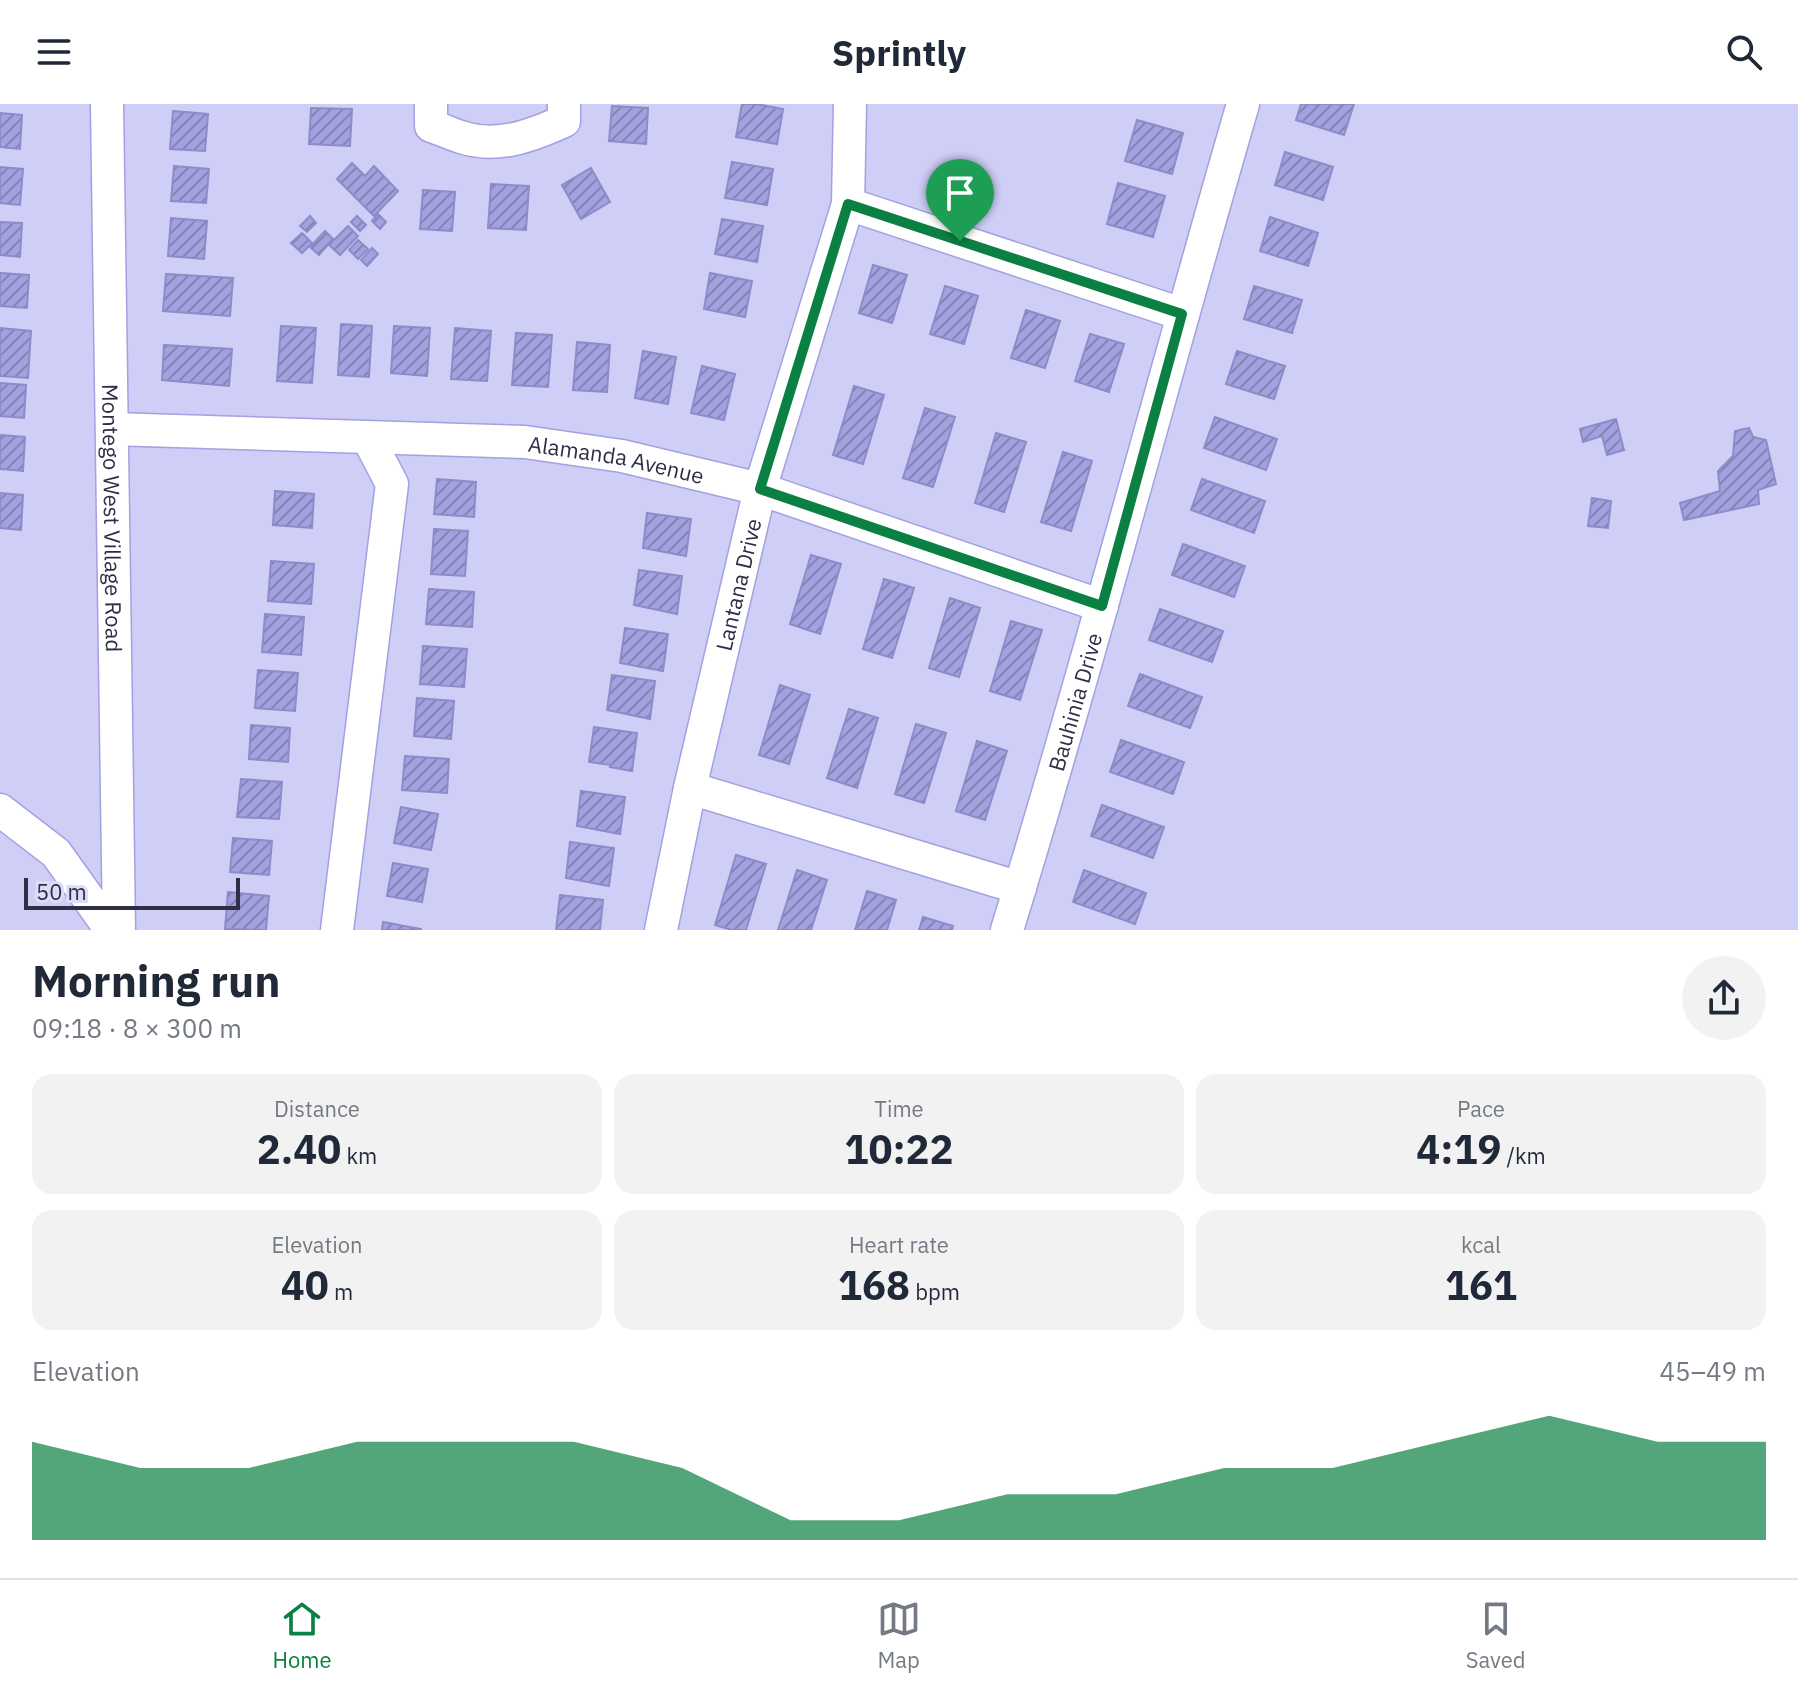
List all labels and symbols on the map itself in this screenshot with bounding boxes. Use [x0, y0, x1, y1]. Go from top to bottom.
pin [926, 159, 994, 241]
street label: Montego West Village Road [97, 384, 129, 652]
street label: Alamanda Avenue [526, 428, 707, 490]
street label: Lantana Drive [708, 515, 767, 654]
street label: Bauhinia Drive [1041, 629, 1108, 774]
scale bar [24, 874, 240, 910]

